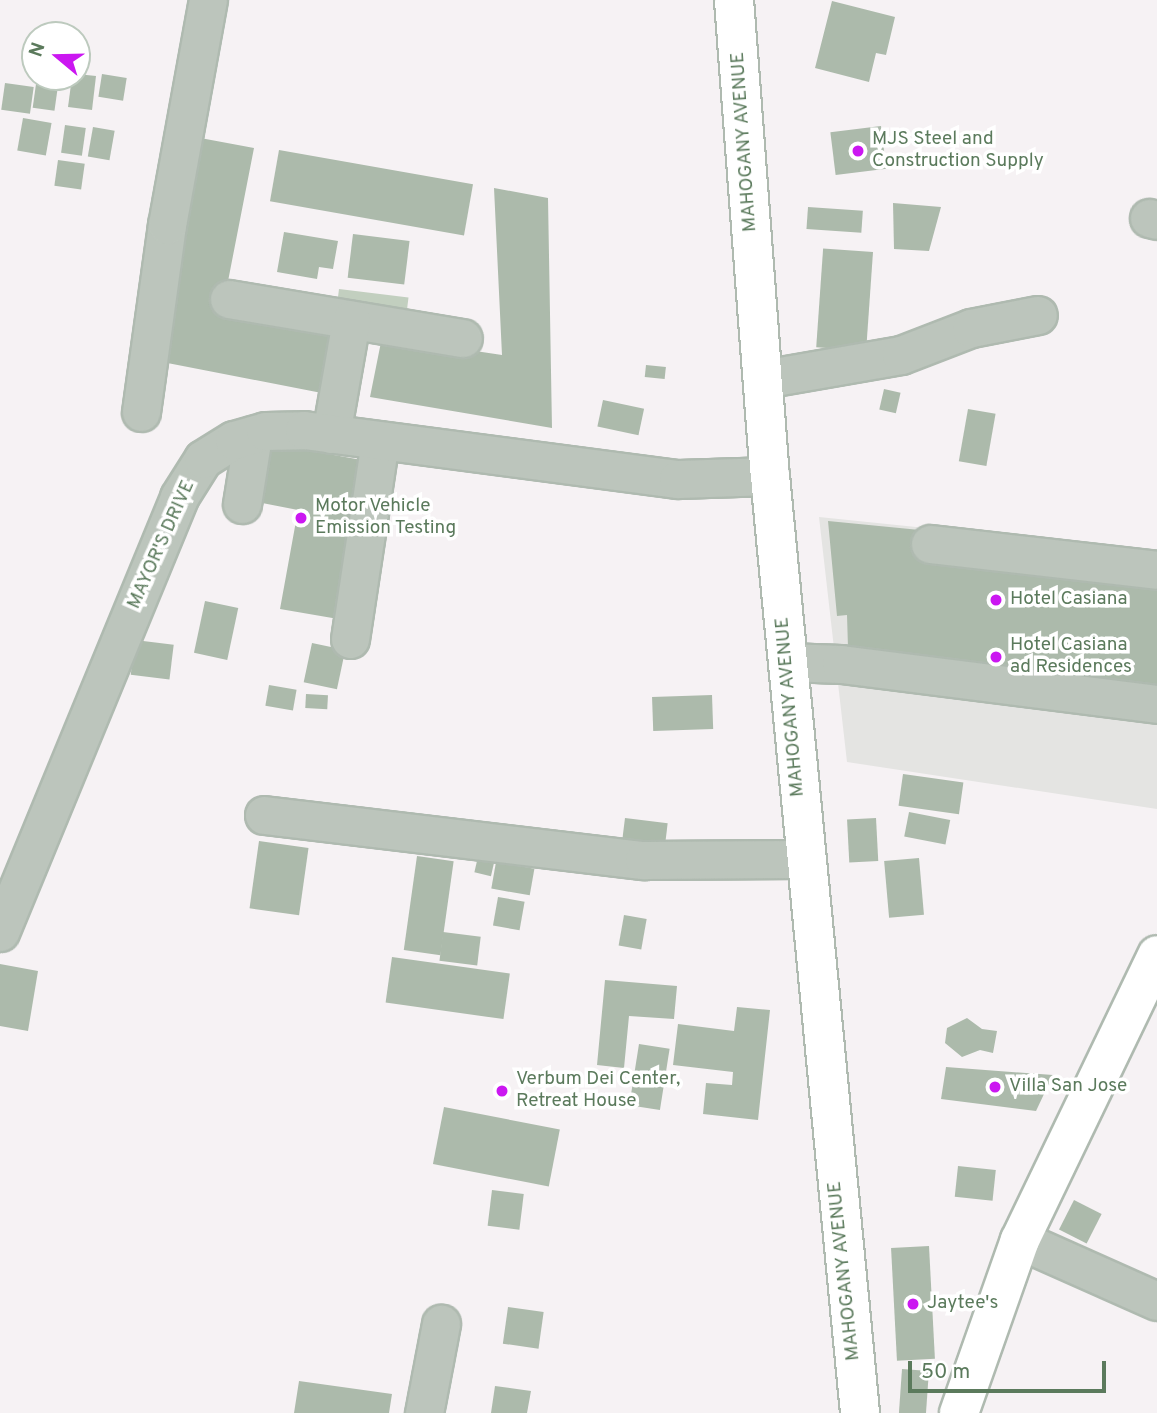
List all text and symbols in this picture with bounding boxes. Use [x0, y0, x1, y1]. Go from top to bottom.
north arrow [21, 21, 91, 91]
text: N [24, 39, 52, 60]
street label: MAHOGANY AVENUE [727, 51, 763, 233]
place label: MJS Steel and Construction Supply [872, 129, 1044, 173]
marker: MJS Steel and Construction Supply [850, 143, 866, 159]
street label: MAYOR'S DRIVE [123, 477, 201, 613]
place label: Motor Vehicle Emission Testing [315, 496, 457, 540]
marker: Motor Vehicle Emission Testing [293, 510, 309, 526]
place label: Hotel Casiana [1010, 589, 1127, 611]
marker: Hotel Casiana [988, 592, 1004, 608]
street label: MAHOGANY AVENUE [772, 615, 810, 799]
place label: Hotel Casiana ad Residences [1010, 635, 1132, 679]
marker: Hotel Casiana ad Residences [988, 649, 1004, 665]
place label: Verbum Dei Center, Retreat House [516, 1069, 680, 1113]
place label: Villa San Jose [1009, 1076, 1127, 1098]
marker: Villa San Jose [987, 1079, 1003, 1095]
marker: Verbum Dei Center, Retreat House [494, 1083, 510, 1099]
street label: MAHOGANY AVENUE [824, 1179, 866, 1363]
place label: Jaytee's [927, 1293, 998, 1315]
marker: Jaytee's [905, 1296, 921, 1312]
scale bar [912, 1346, 1110, 1390]
text: 50 m [921, 1359, 970, 1386]

